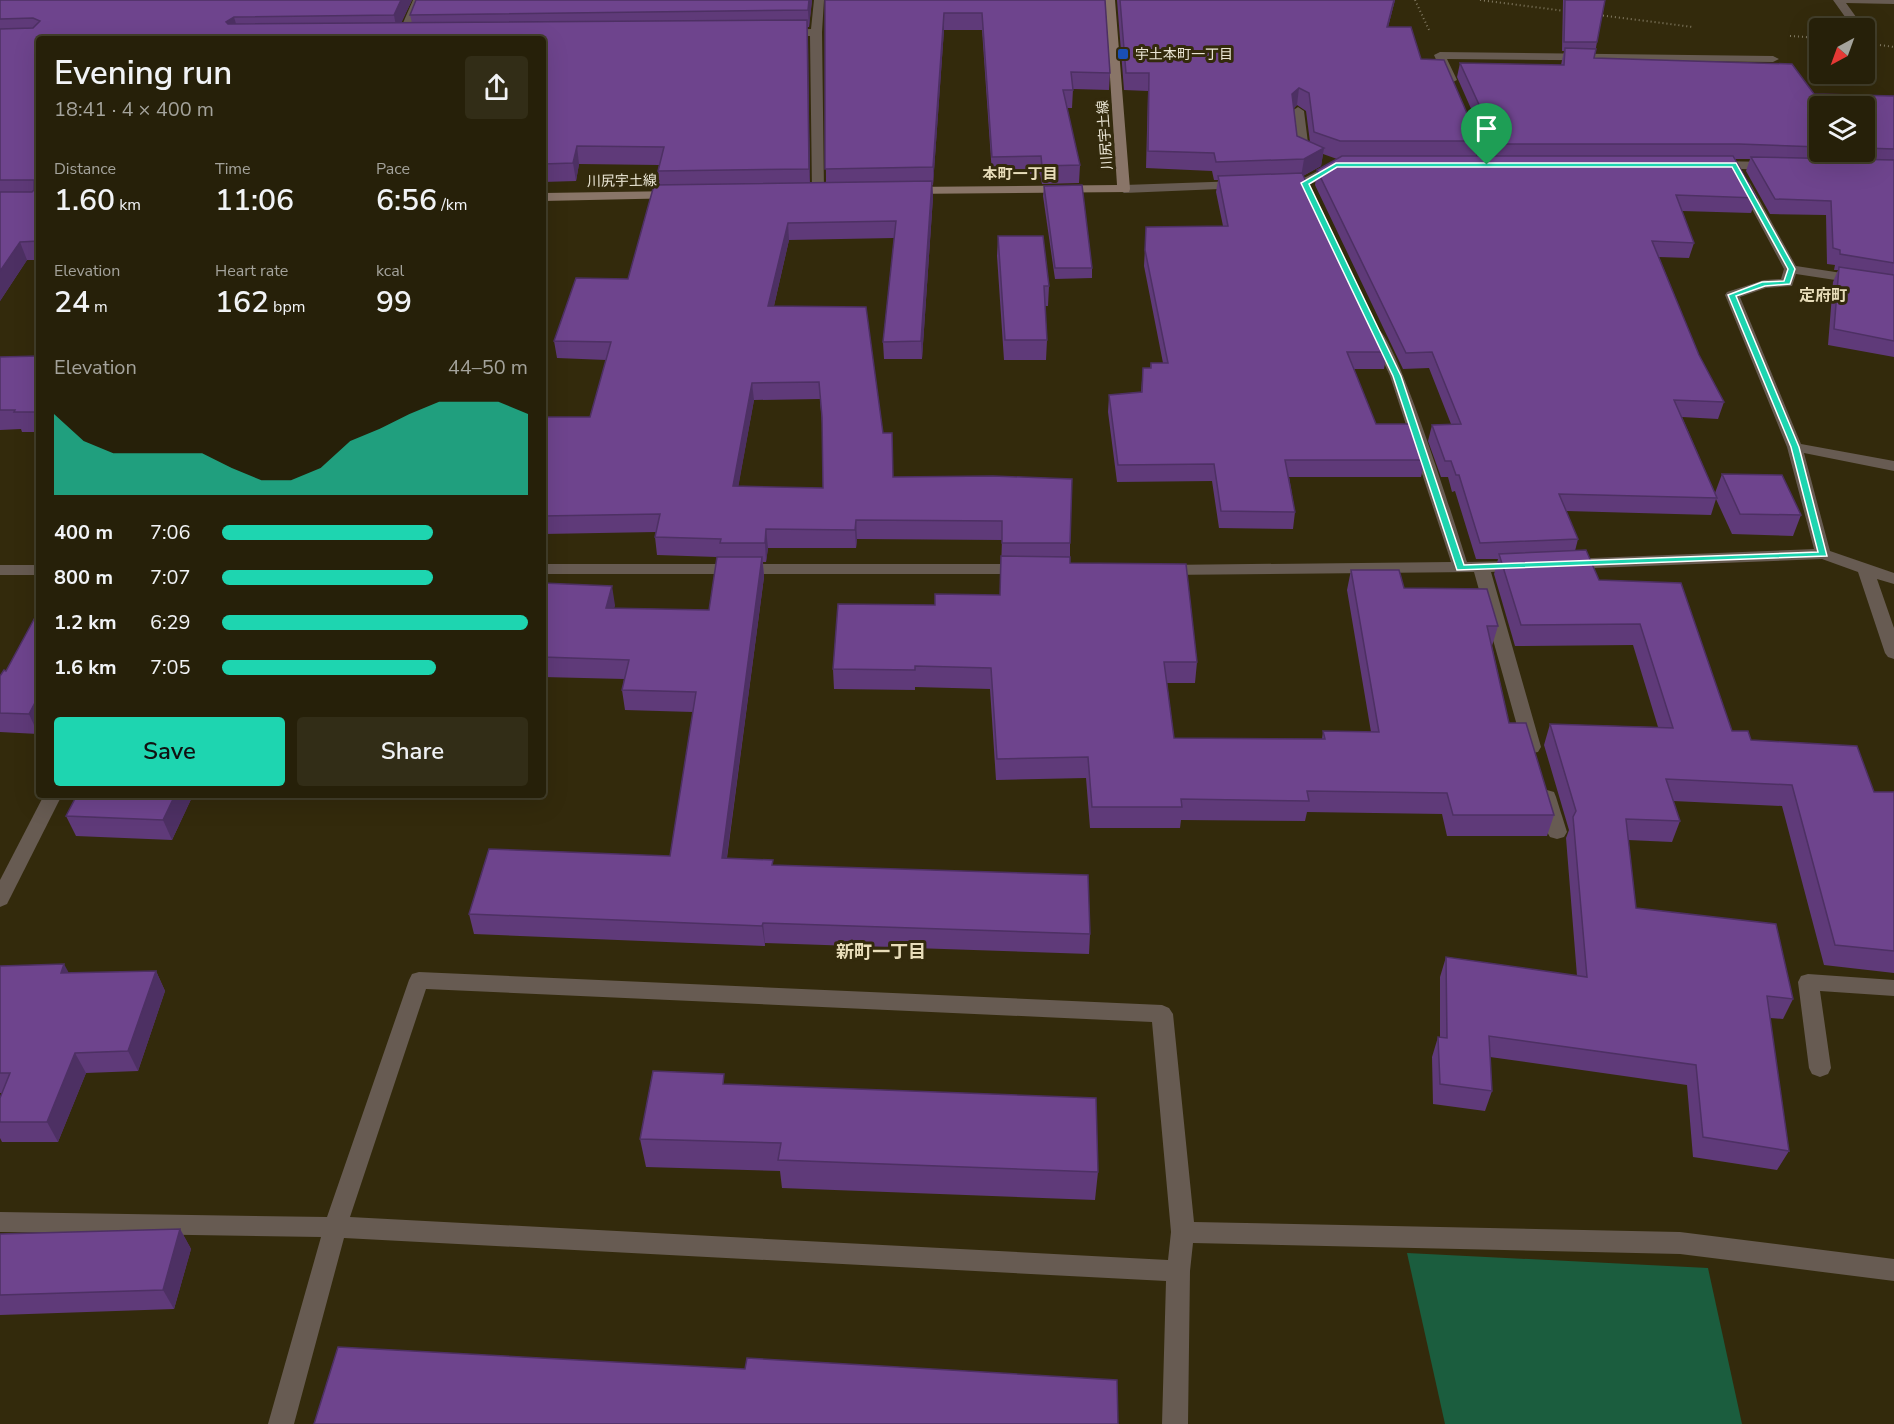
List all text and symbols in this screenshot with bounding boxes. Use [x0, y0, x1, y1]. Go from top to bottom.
north arrow [1809, 18, 1875, 84]
map controls [1809, 18, 1875, 162]
place label: 宇土本町一丁目 [1135, 45, 1233, 64]
marker: 宇土本町一丁目 [1116, 47, 1130, 61]
text: Evening run [54, 51, 232, 96]
button: share [465, 56, 528, 119]
text: 18:41 · 4 × 400 m [54, 96, 214, 123]
button: layers [1809, 96, 1875, 162]
street label: 川尻宇土線 [1093, 99, 1117, 171]
pin [1461, 103, 1512, 165]
icon: arrive [1470, 112, 1503, 145]
text: Distance [54, 158, 116, 180]
text: Time [215, 158, 251, 180]
text: Pace [376, 158, 410, 180]
district label: 本町一丁目 [982, 164, 1058, 184]
street label: 川尻宇土線 [587, 171, 657, 191]
text: 1.60 [54, 180, 115, 221]
text: 11:06 [215, 180, 294, 221]
text: 6:56 [376, 180, 437, 221]
text: km [115, 194, 141, 216]
text: /km [437, 194, 467, 216]
text: Elevation [54, 260, 120, 282]
text: Heart rate [215, 260, 288, 282]
text: kcal [376, 260, 404, 282]
text: 24 [54, 282, 90, 323]
text: 162 [215, 282, 269, 323]
text: 99 [376, 282, 412, 323]
district label: 定府町 [1799, 285, 1847, 307]
text: m [90, 296, 108, 318]
text: bpm [269, 296, 305, 318]
text: Elevation [54, 354, 137, 381]
text: 44–50 m [448, 354, 528, 381]
text: 400 m [54, 519, 113, 546]
text: 7:06 [150, 519, 191, 546]
text: 800 m [54, 564, 113, 591]
text: 7:07 [150, 564, 191, 591]
text: 1.2 km [54, 609, 117, 636]
text: 6:29 [150, 609, 191, 636]
text: 1.6 km [54, 654, 117, 681]
text: 7:05 [150, 654, 191, 681]
button: Save [54, 717, 285, 786]
button: Share [297, 717, 528, 786]
district label: 新町一丁目 [836, 940, 926, 964]

